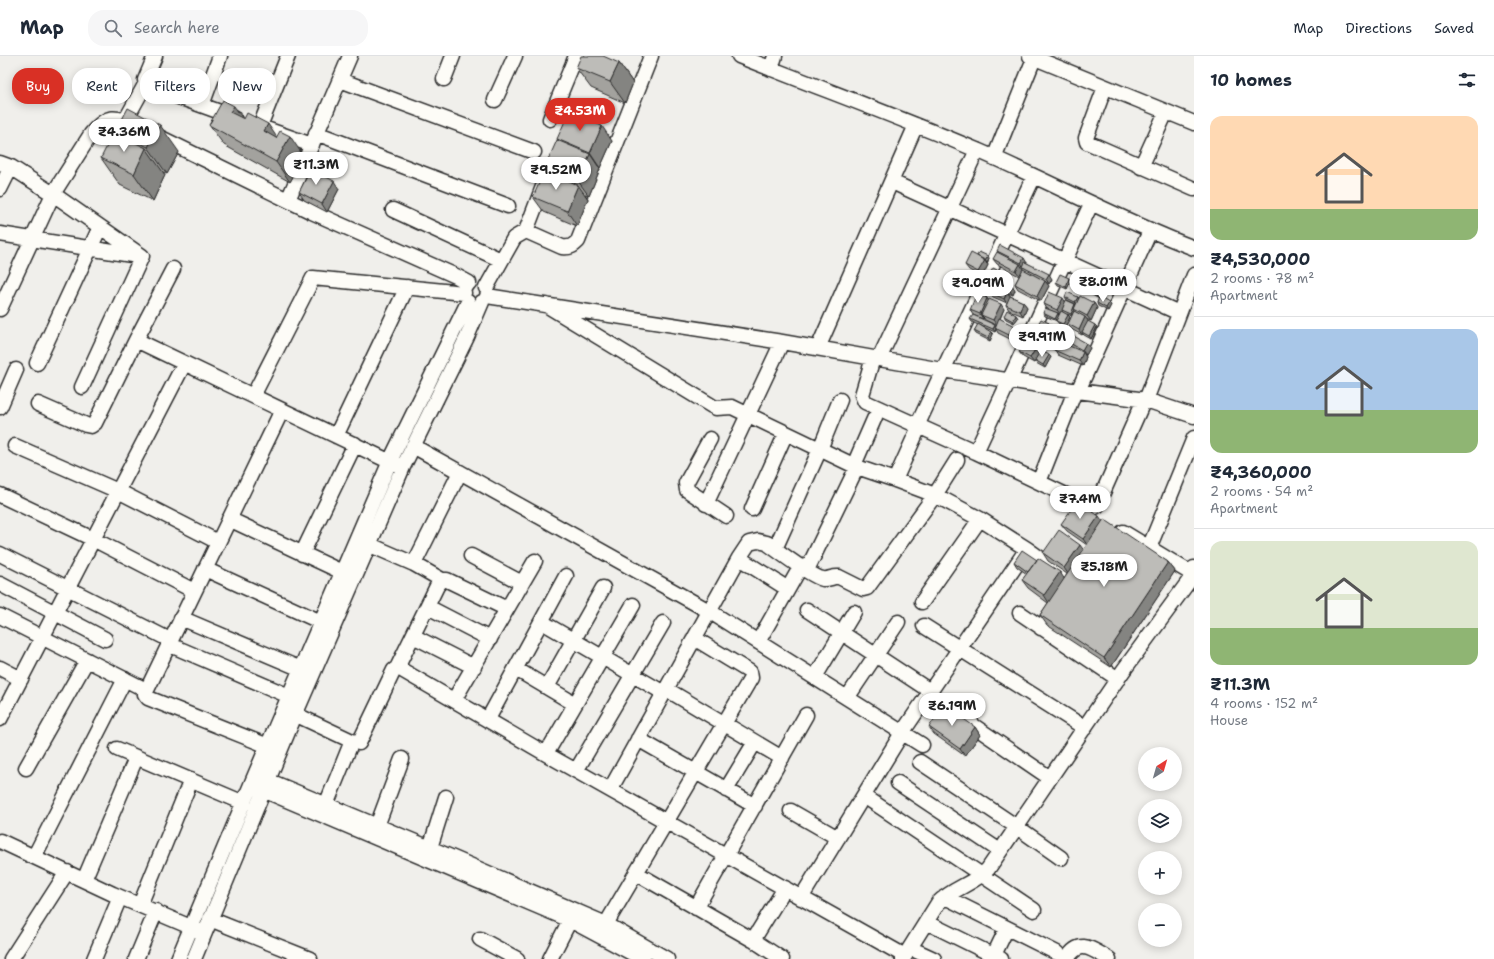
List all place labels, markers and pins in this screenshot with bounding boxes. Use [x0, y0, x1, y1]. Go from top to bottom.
pin: ₹4.53M [547, 98, 613, 132]
pin: ₹4.36M [91, 119, 157, 153]
pin: ₹11.3M [283, 152, 349, 186]
pin: ₹9.52M [523, 157, 589, 191]
pin: ₹8.01M [1070, 269, 1136, 303]
pin: ₹9.09M [945, 270, 1011, 304]
pin: ₹9.91M [1009, 324, 1075, 358]
pin: ₹7.4M [1052, 486, 1108, 520]
pin: ₹5.18M [1071, 554, 1137, 588]
pin: ₹6.19M [919, 693, 985, 727]

